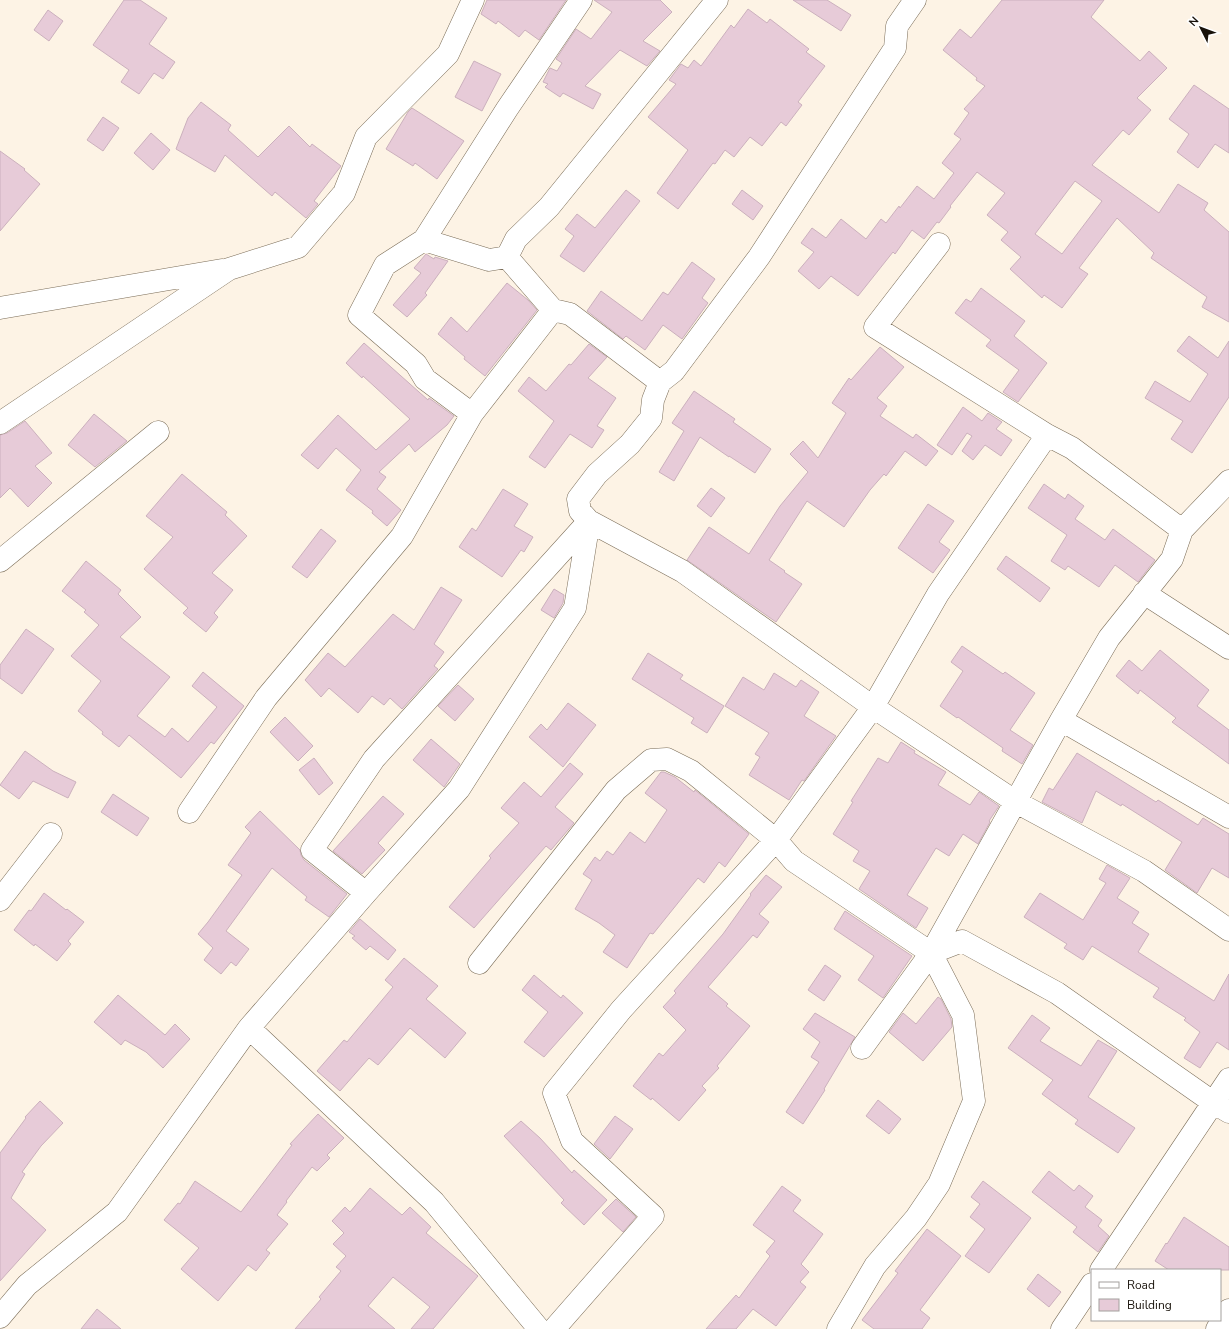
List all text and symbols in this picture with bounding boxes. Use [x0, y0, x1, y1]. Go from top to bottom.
north arrow [1181, 8, 1221, 48]
text: N [1186, 14, 1202, 30]
legend [1091, 1269, 1221, 1321]
text: Road [1127, 1277, 1155, 1293]
text: Building [1127, 1297, 1172, 1313]

